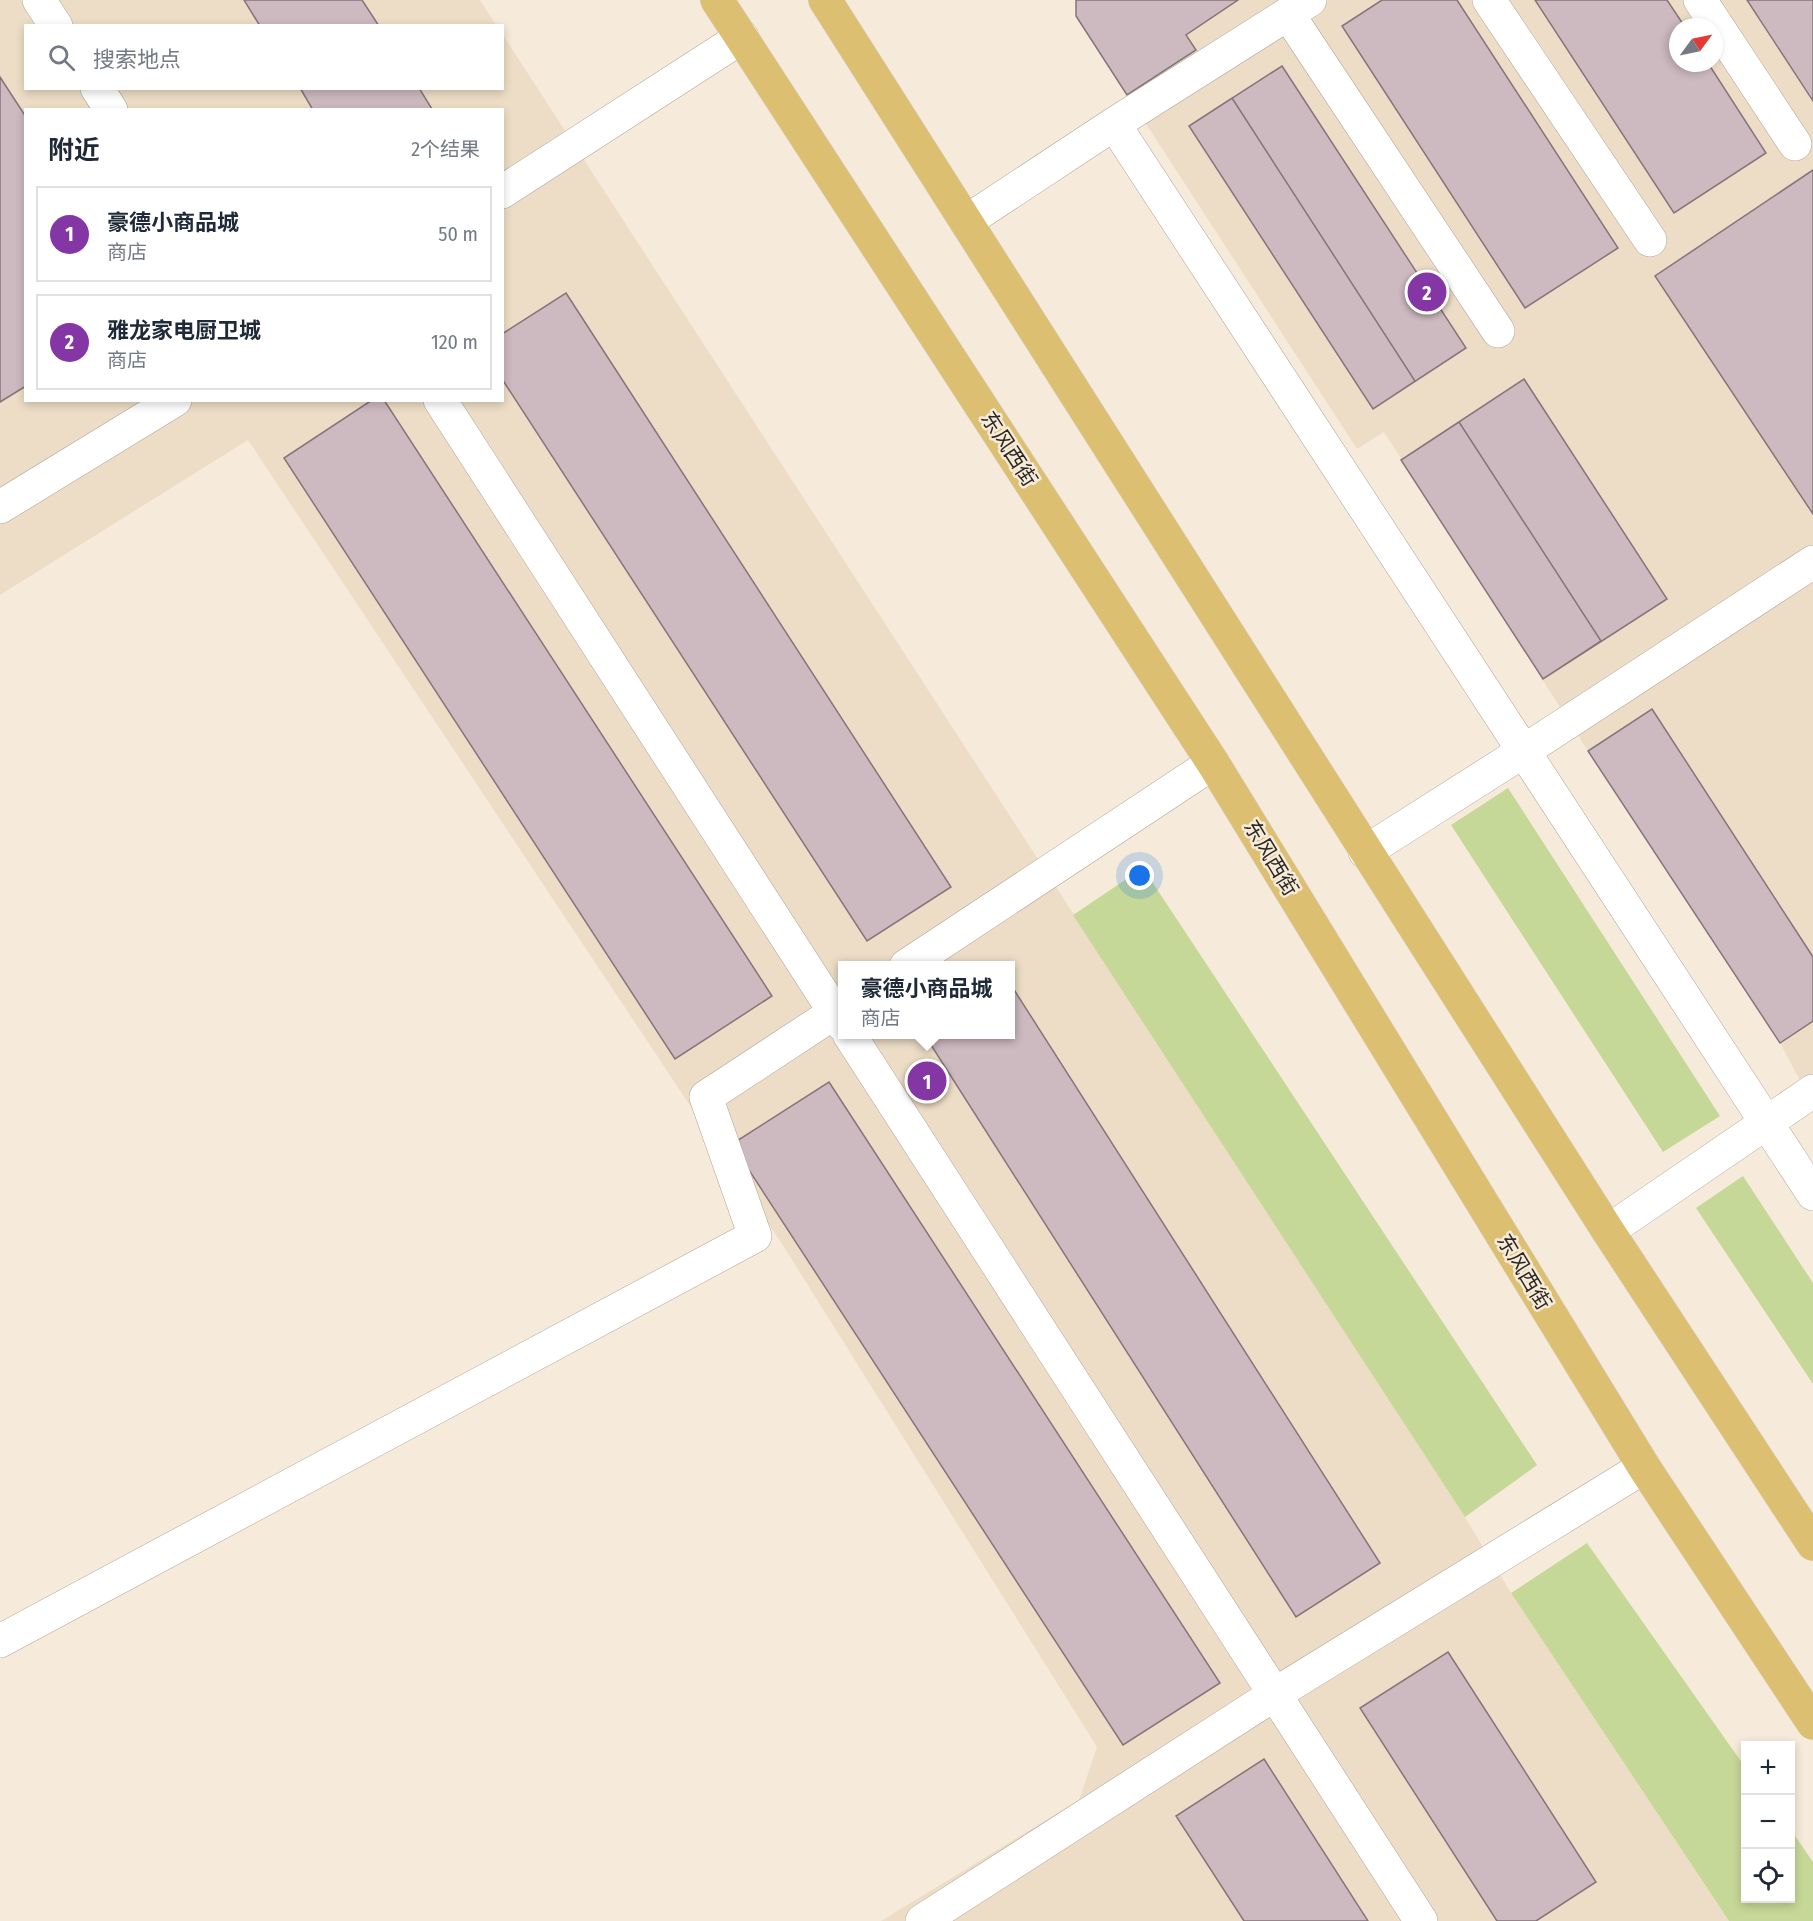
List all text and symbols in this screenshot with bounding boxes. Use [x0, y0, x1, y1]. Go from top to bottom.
north arrow [1669, 18, 1723, 72]
search box [24, 24, 504, 90]
icon: search [45, 41, 78, 74]
text: 搜索地点 [93, 46, 181, 73]
text: 附近 [48, 135, 100, 166]
text: 2个结果 [411, 137, 480, 161]
text: 豪德小商品城 [107, 209, 239, 236]
text: 1 [65, 222, 74, 246]
text: 50 m [438, 222, 478, 246]
text: 商店 [107, 240, 147, 264]
pin: 2 [1408, 270, 1446, 314]
text: 雅龙家电厨卫城 [107, 317, 261, 344]
text: 2 [65, 330, 74, 354]
text: 120 m [431, 330, 478, 354]
text: 商店 [107, 348, 147, 372]
street label: 东风西街 [975, 407, 1043, 491]
street label: 东风西街 [1238, 815, 1304, 901]
your location [1125, 861, 1154, 890]
popup [838, 961, 1015, 1039]
text: 豪德小商品城 [860, 975, 993, 1002]
text: 商店 [860, 1006, 900, 1030]
pin: 1 [908, 1058, 946, 1104]
street label: 东风西街 [1491, 1229, 1557, 1315]
map controls [1741, 1741, 1795, 1903]
button: + [1741, 1741, 1795, 1795]
button: − [1741, 1795, 1795, 1849]
button: locate [1741, 1849, 1795, 1903]

